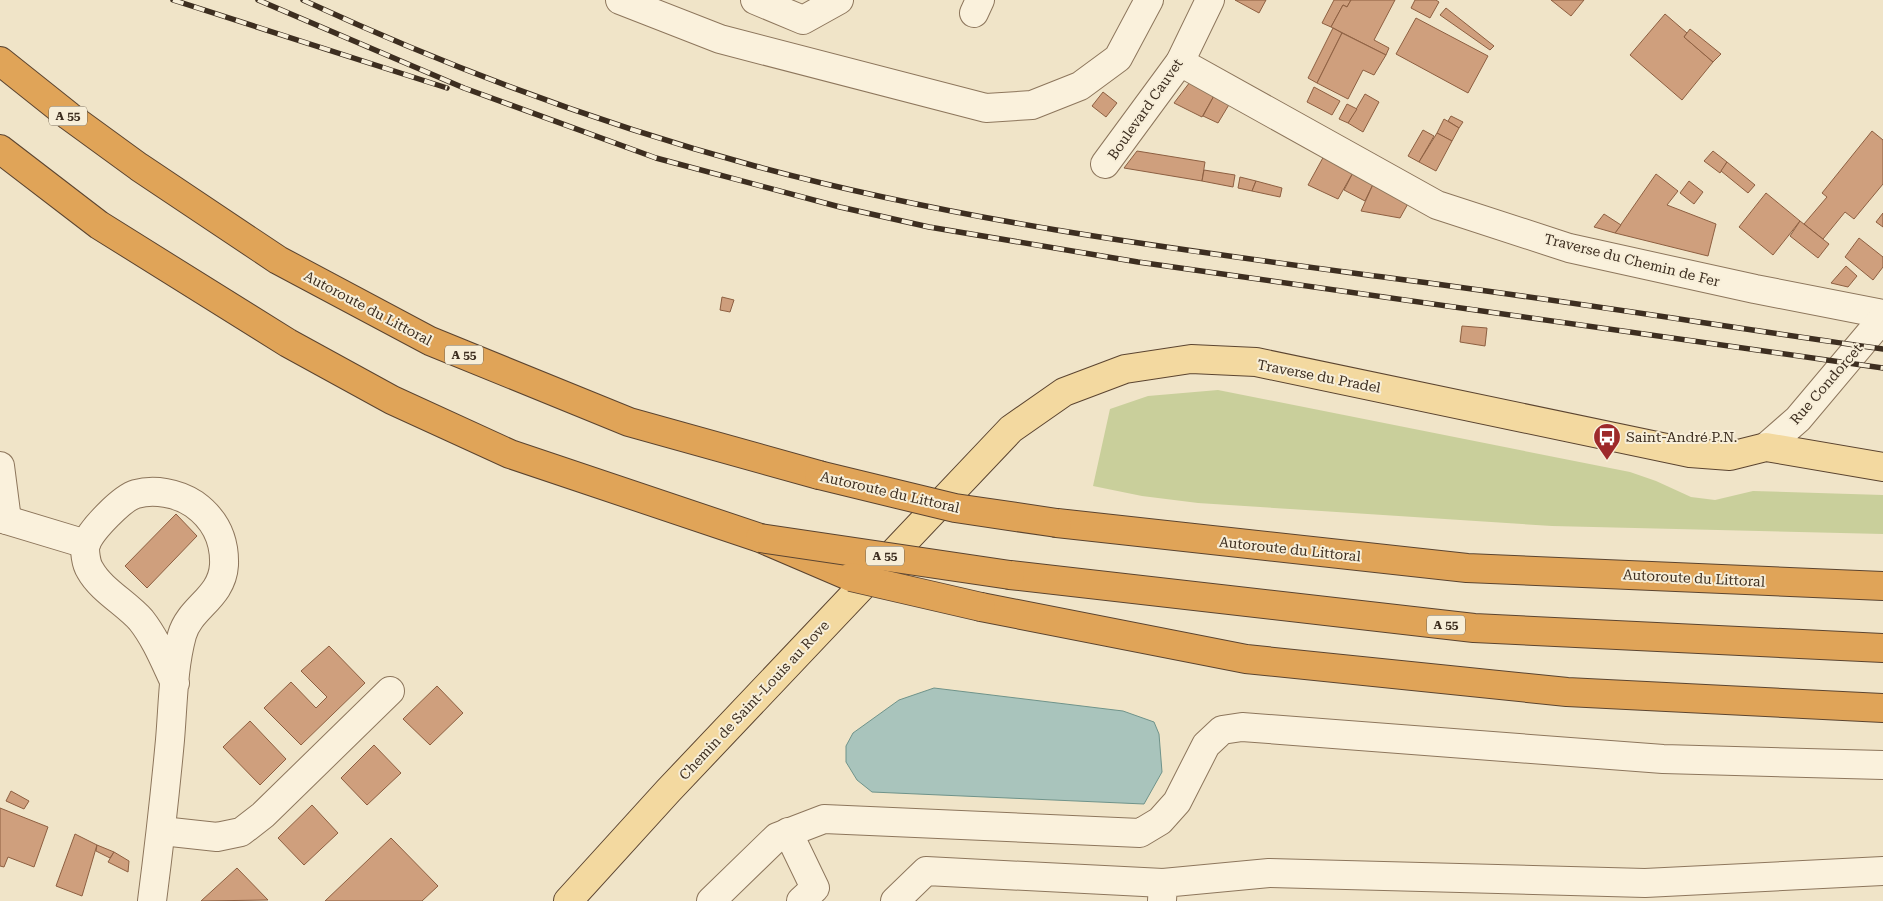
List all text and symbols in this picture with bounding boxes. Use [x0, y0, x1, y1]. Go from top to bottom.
street label: Boulevard Cauvet [1104, 56, 1186, 162]
road number: A 55 [49, 106, 87, 125]
street label: Traverse du Chemin de Fer [1543, 230, 1722, 290]
street label: Autoroute du Littoral [301, 268, 435, 349]
street label: Rue Condorcet [1787, 341, 1865, 427]
road number: A 55 [445, 346, 483, 364]
street label: Traverse du Pradel [1256, 356, 1383, 396]
bus stop icon: Saint-André P.N. [1592, 422, 1622, 461]
place label: Saint-André P.N. [1626, 429, 1737, 445]
street label: Autoroute du Littoral [819, 468, 962, 516]
street label: Autoroute du Littoral [1218, 534, 1362, 564]
road number: A 55 [866, 546, 904, 566]
street label: Autoroute du Littoral [1623, 566, 1766, 590]
road number: A 55 [1427, 616, 1465, 634]
street label: Chemin de Saint-Louis au Rove [676, 617, 832, 783]

